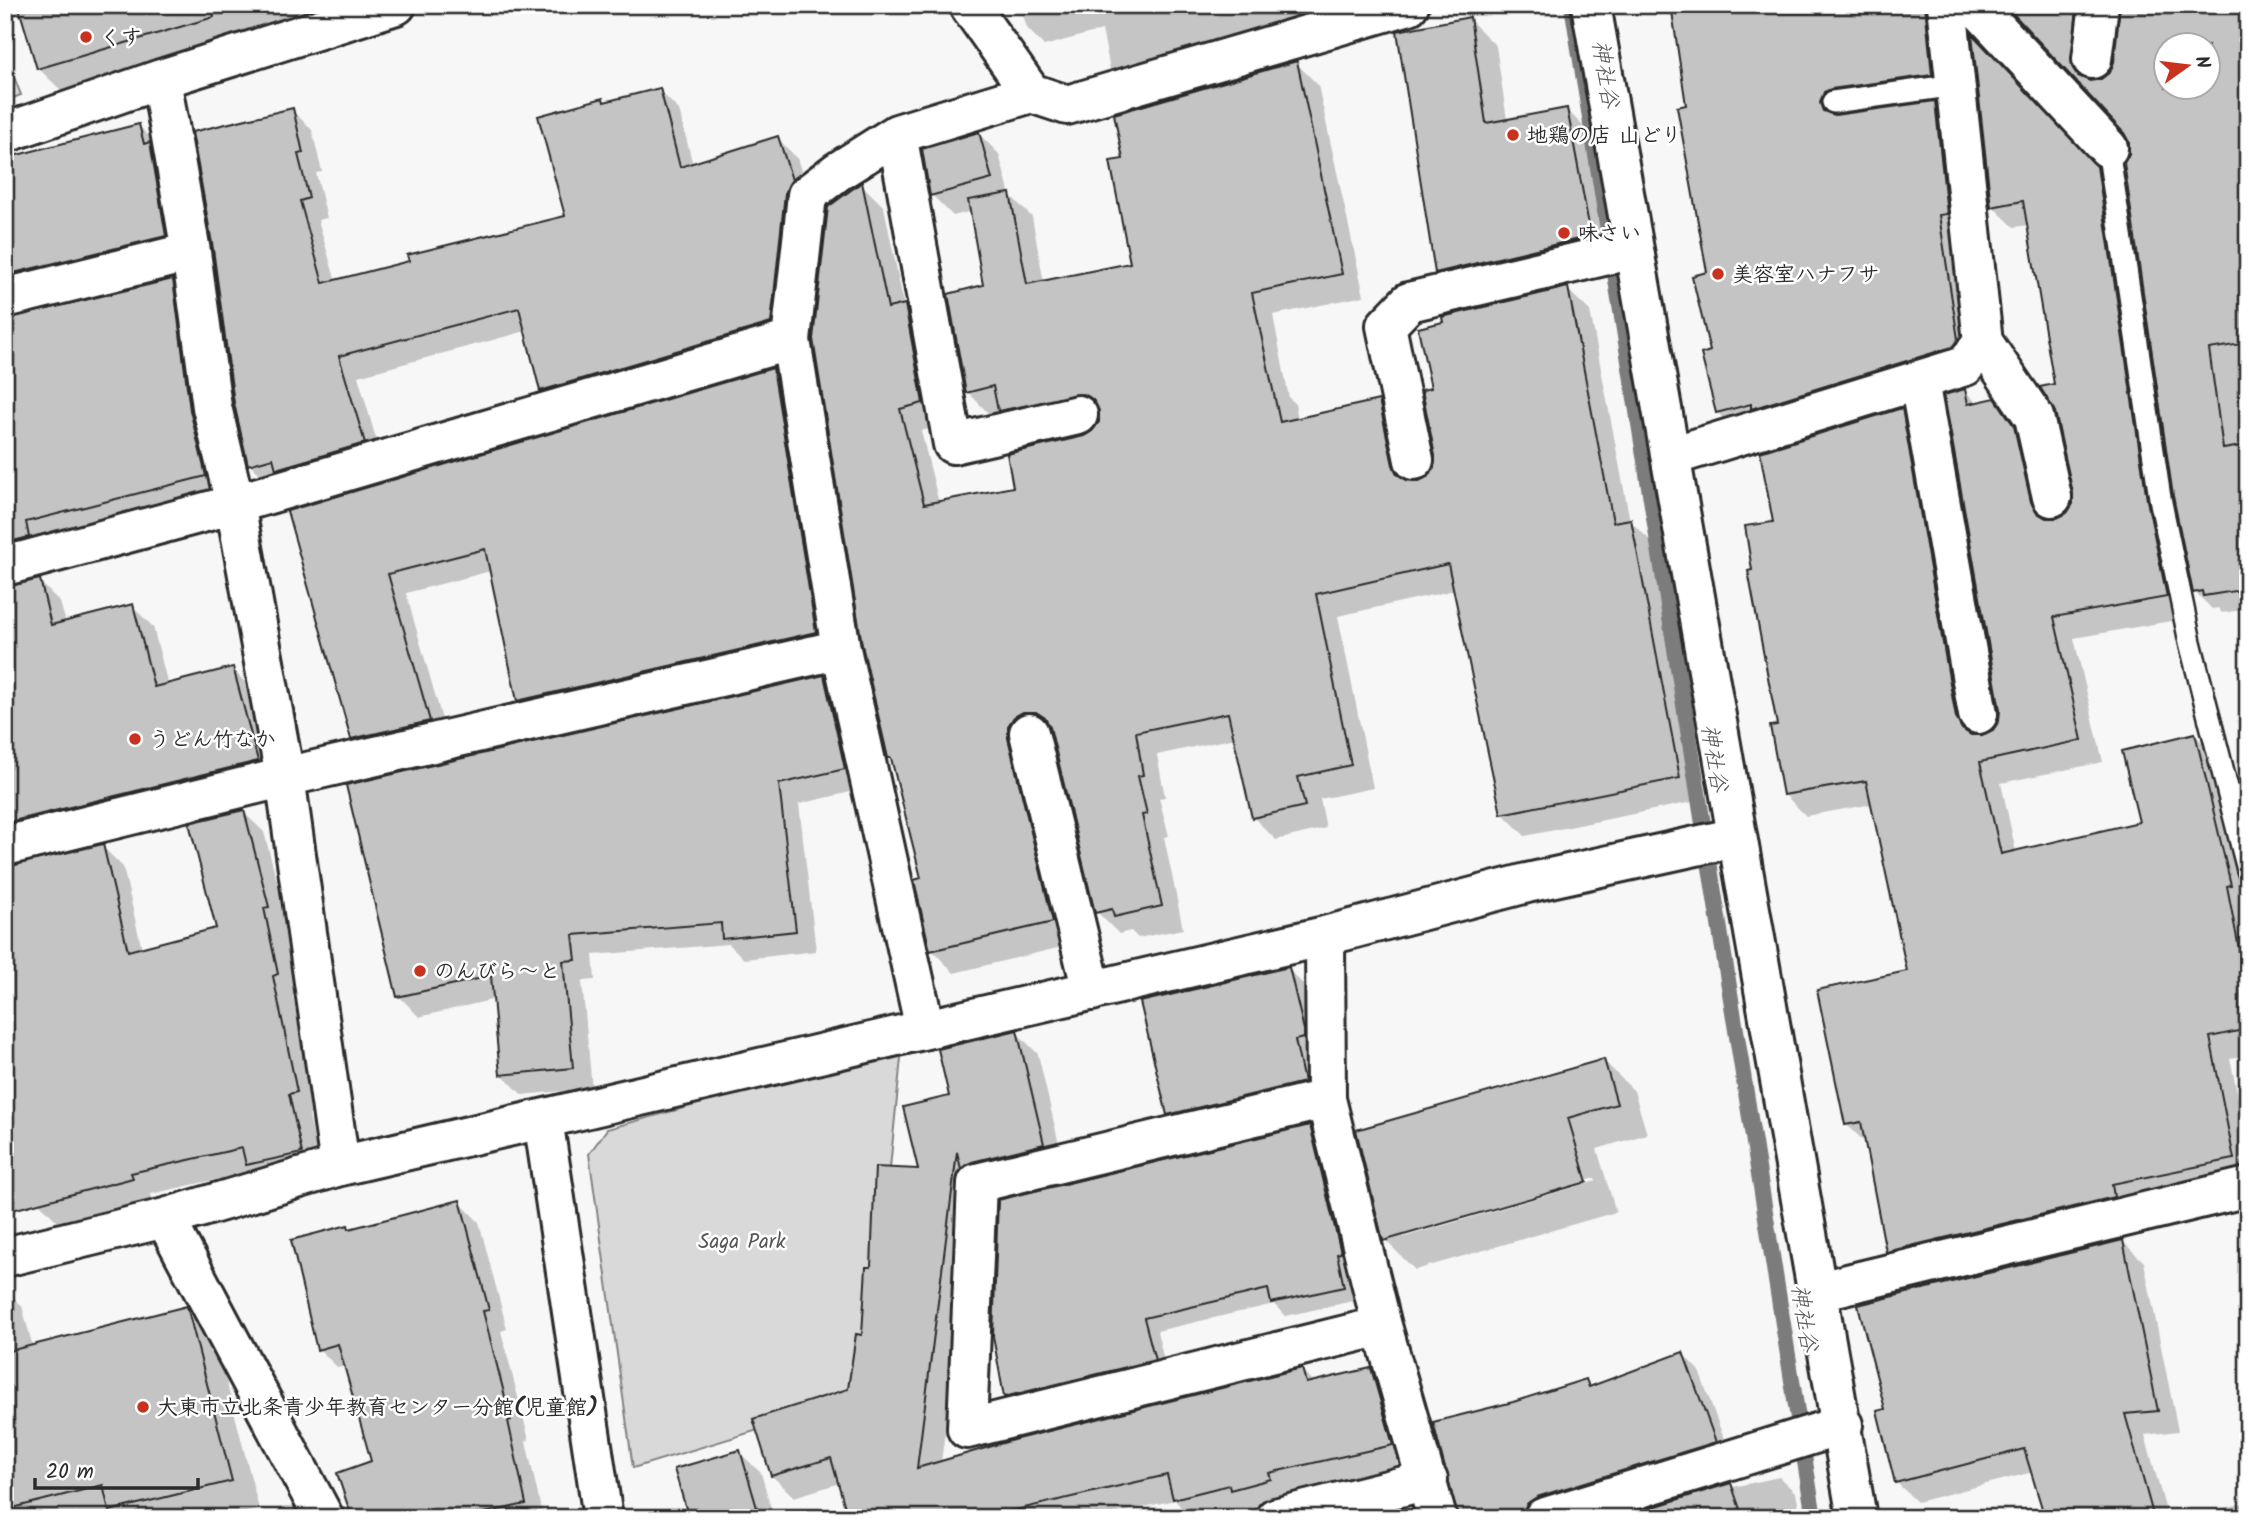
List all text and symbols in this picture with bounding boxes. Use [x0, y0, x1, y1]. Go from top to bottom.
place label: くす [100, 22, 142, 55]
marker: くす [78, 29, 94, 45]
north arrow [2152, 32, 2222, 102]
water label: 神社谷 [1581, 37, 1627, 112]
text: N [2186, 53, 2218, 72]
place label: 地鶏の店 山どり [1527, 120, 1682, 153]
marker: 地鶏の店 山どり [1505, 127, 1521, 143]
place label: 味さい [1578, 218, 1641, 251]
marker: 味さい [1556, 225, 1572, 241]
place label: 美容室ハナフサ [1732, 259, 1879, 292]
marker: 美容室ハナフサ [1710, 266, 1726, 282]
water label: 神社谷 [1690, 721, 1736, 796]
place label: うどん竹なか [149, 724, 276, 757]
marker: うどん竹なか [127, 731, 143, 747]
place label: のんびら～と [434, 956, 560, 989]
marker: のんびら～と [412, 963, 428, 979]
park label: Saga Park [698, 1226, 786, 1259]
water label: 神社谷 [1780, 1281, 1826, 1356]
place label: 大東市立北条青少年教育センター分館(児童館) [157, 1392, 598, 1425]
marker: 大東市立北条青少年教育センター分館(児童館) [135, 1399, 151, 1415]
scale bar [35, 1446, 198, 1490]
text: 20 m [46, 1456, 94, 1489]

